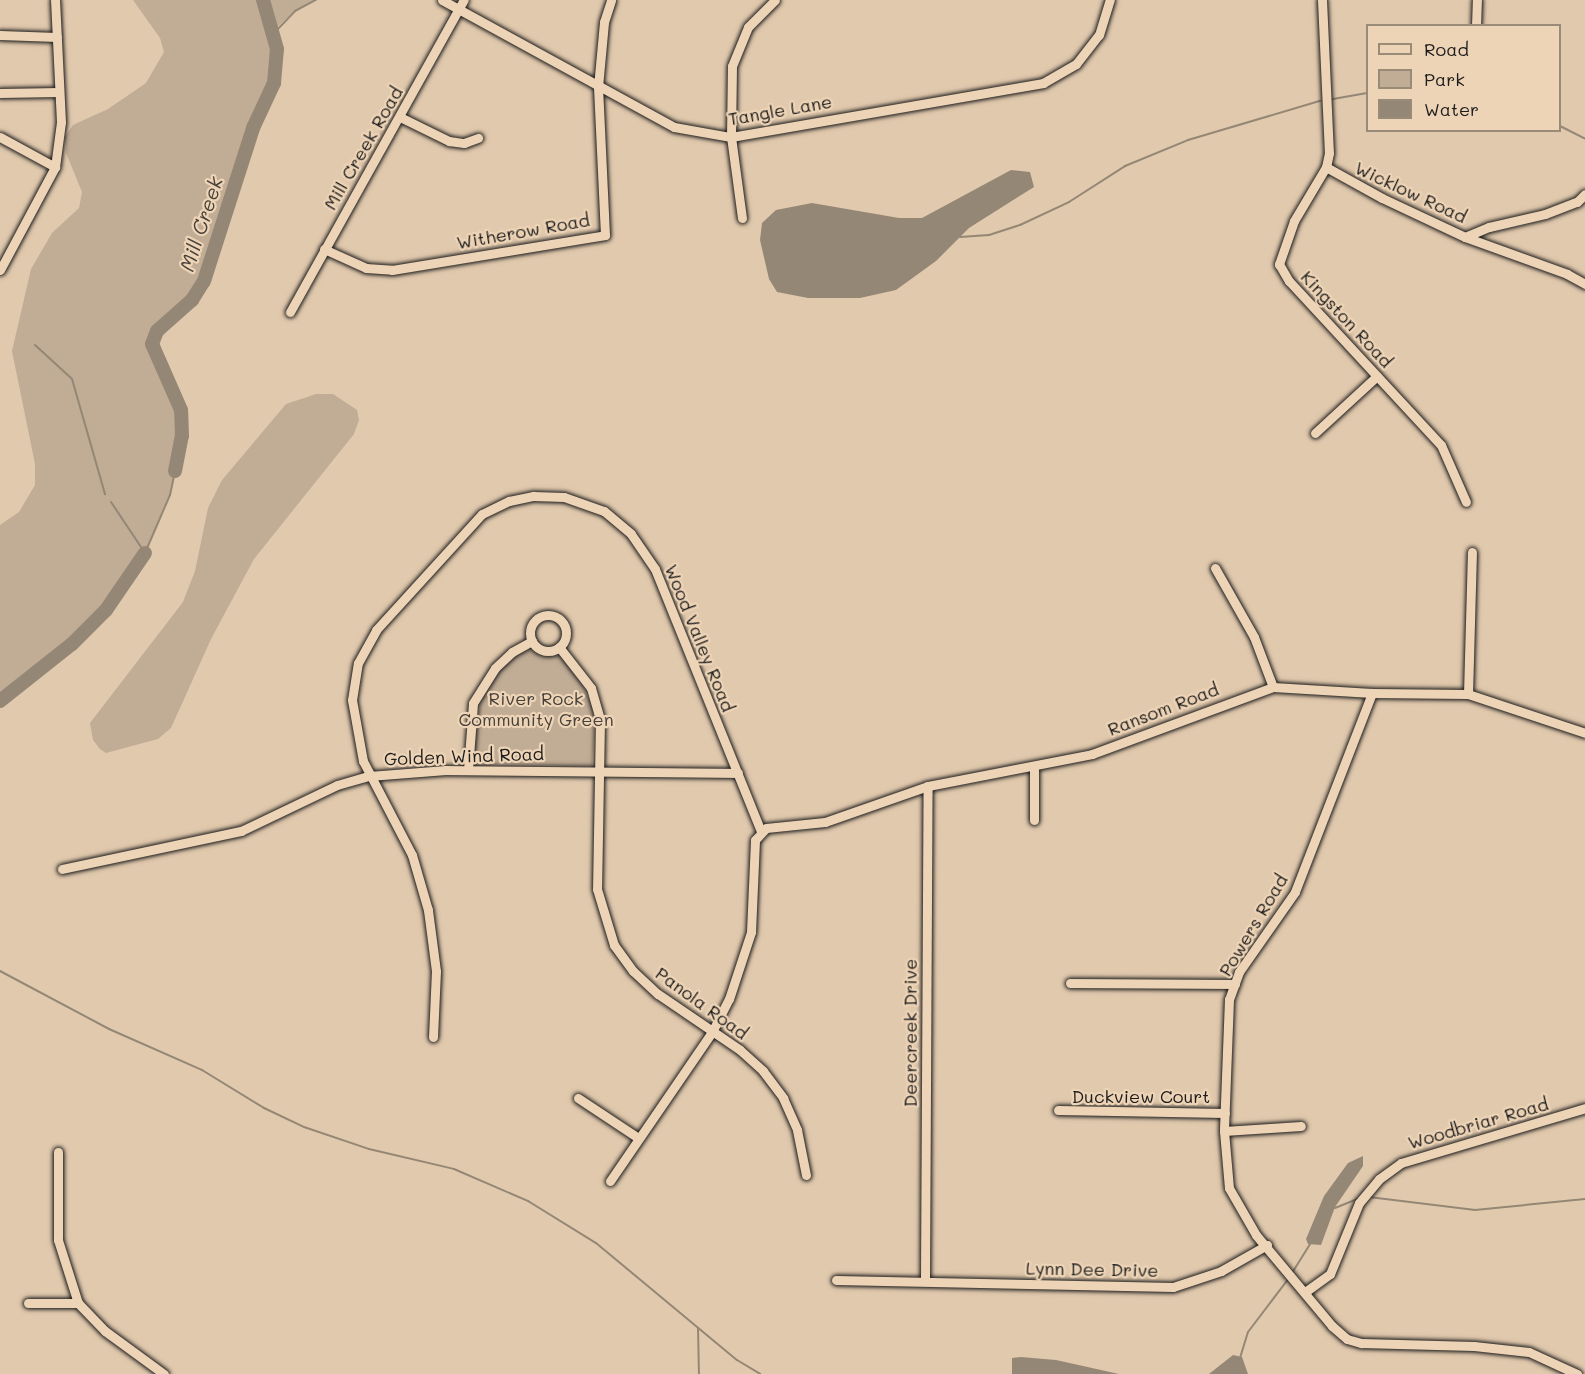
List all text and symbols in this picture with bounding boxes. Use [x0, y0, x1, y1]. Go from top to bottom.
legend [1366, 24, 1561, 132]
text: Road [1424, 37, 1469, 61]
text: Park [1424, 67, 1465, 91]
street label: Mill Creek Road [319, 82, 407, 214]
street label: Tangle Lane [726, 90, 834, 130]
text: Water [1424, 97, 1479, 121]
street label: Wicklow Road [1352, 157, 1470, 227]
water label: Mill Creek [174, 174, 228, 274]
street label: Witherow Road [455, 209, 591, 253]
street label: Kingston Road [1297, 266, 1397, 372]
street label: Wood Valley Road [661, 561, 739, 715]
street label: Ransom Road [1104, 678, 1222, 740]
park label: River Rock Community Green [458, 688, 614, 730]
street label: Golden Wind Road [384, 742, 544, 770]
street label: Powers Road [1214, 870, 1292, 980]
street label: Deercreek Drive [899, 959, 921, 1107]
street label: Panola Road [651, 962, 753, 1044]
street label: Duckview Court [1072, 1085, 1210, 1107]
street label: Woodbriar Road [1405, 1093, 1551, 1153]
street label: Lynn Dee Drive [1026, 1257, 1158, 1281]

